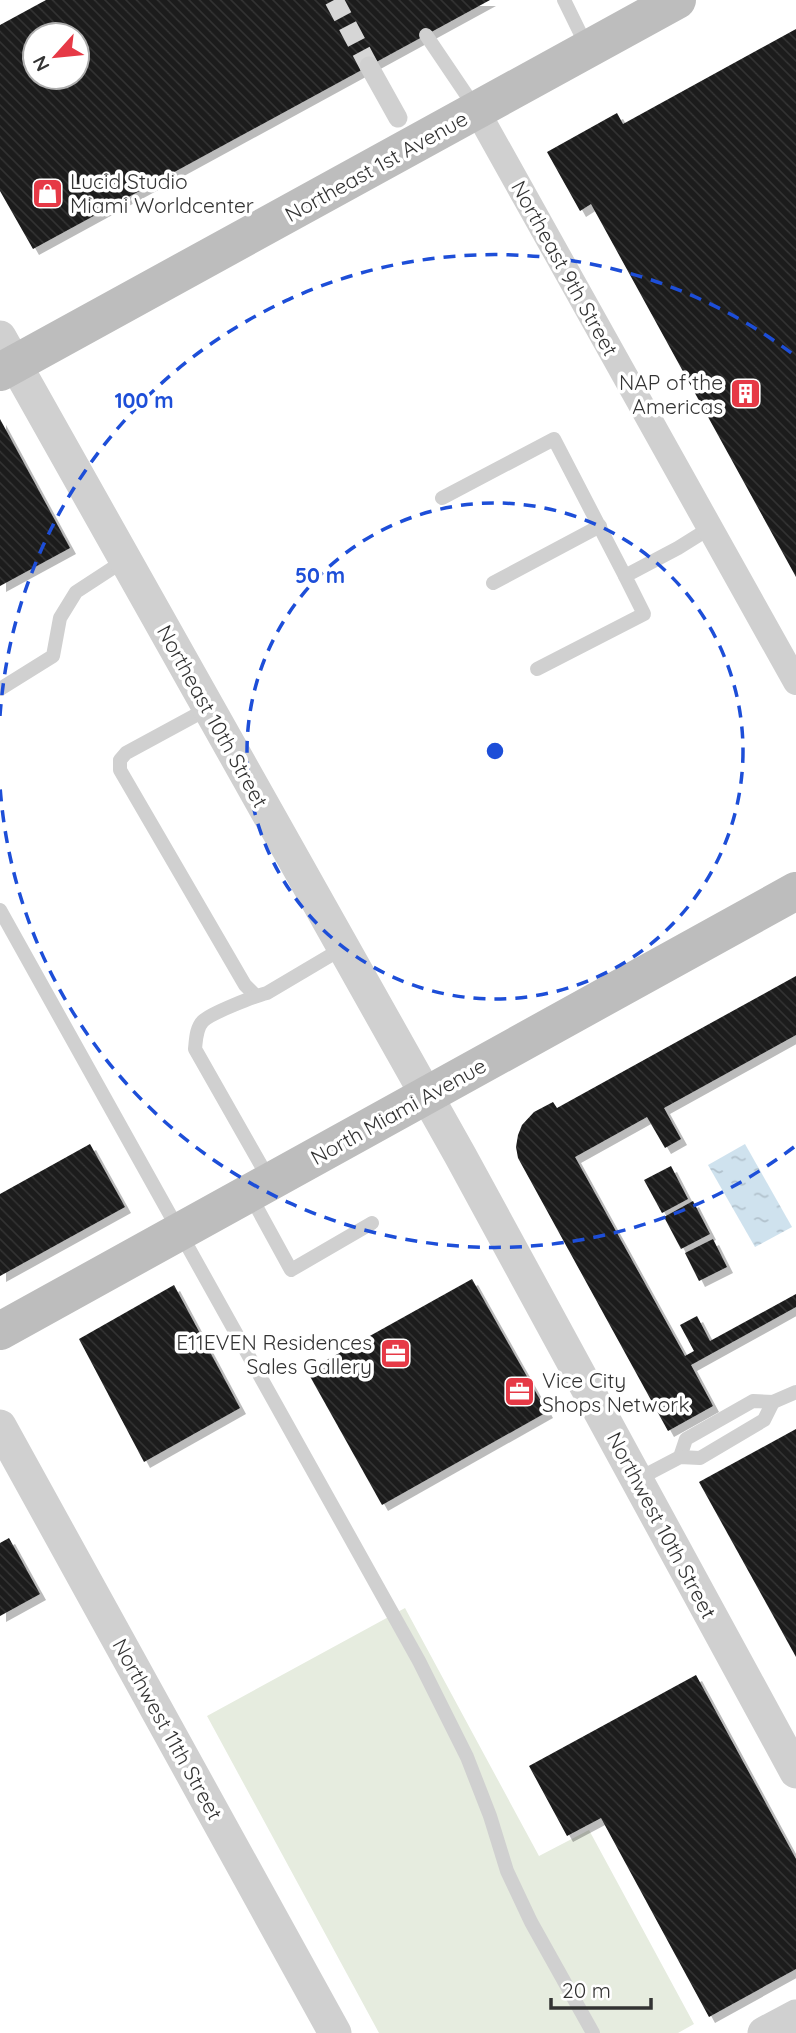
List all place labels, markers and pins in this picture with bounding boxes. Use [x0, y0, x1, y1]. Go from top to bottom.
place label: Lucid Studio Miami Worldcenter [70, 168, 254, 218]
shop icon: Lucid Studio Miami Worldcenter [30, 176, 64, 210]
place label: NAP of the Americas [619, 369, 723, 419]
building icon: NAP of the Americas [729, 377, 763, 411]
centre of rings [483, 739, 507, 763]
place label: E11EVEN Residences Sales Gallery [176, 1329, 372, 1379]
office icon: E11EVEN Residences Sales Gallery [378, 1337, 412, 1371]
place label: Vice City Shops Network [542, 1367, 690, 1417]
office icon: Vice City Shops Network [502, 1375, 536, 1409]

